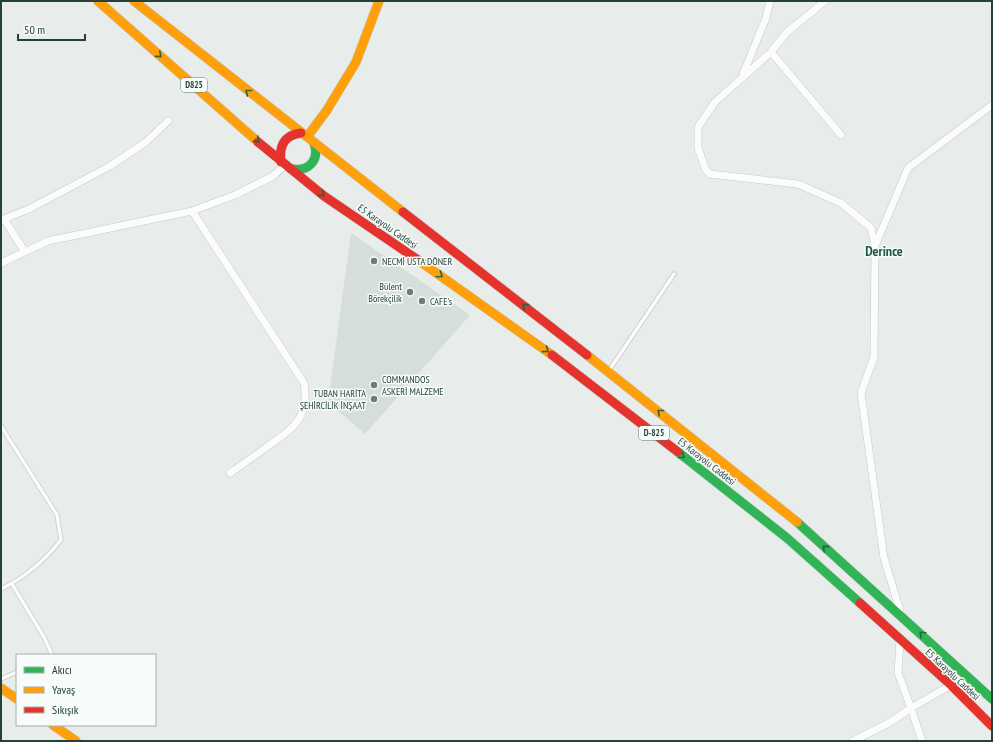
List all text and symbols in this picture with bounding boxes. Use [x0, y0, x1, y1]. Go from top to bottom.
scale bar [18, 16, 85, 42]
text: 50 m [24, 22, 45, 37]
one-way arrow [155, 50, 162, 57]
road number: D825 [181, 78, 207, 92]
one-way arrow [246, 89, 253, 96]
one-way arrow [252, 136, 260, 143]
one-way arrow [317, 189, 324, 196]
street label: E5 Karayolu Caddesi [355, 201, 420, 252]
district label: Derince [865, 242, 903, 260]
place label: NECMİ USTA DÖNER [382, 255, 452, 268]
marker: NECMİ USTA DÖNER [369, 256, 379, 266]
one-way arrow [436, 270, 443, 278]
place label: Bülent Börekçilik [368, 280, 402, 305]
marker: Bülent Börekçilik [405, 287, 415, 297]
place label: CAFE's [430, 295, 453, 308]
marker: CAFE's [417, 296, 427, 306]
one-way arrow [522, 303, 529, 310]
one-way arrow [542, 346, 549, 353]
place label: COMMANDOS ASKERİ MALZEME [382, 373, 444, 398]
marker: COMMANDOS ASKERİ MALZEME [369, 380, 379, 390]
place label: TUBAN HARİTA ŞEHİRCİLİK İNŞAAT [300, 387, 367, 412]
marker: TUBAN HARİTA ŞEHİRCİLİK İNŞAAT [369, 394, 379, 404]
one-way arrow [657, 410, 664, 417]
road number: D-825 [639, 426, 669, 440]
street label: E5 Karayolu Caddesi [675, 435, 738, 488]
one-way arrow [678, 451, 685, 458]
one-way arrow [823, 545, 830, 552]
one-way arrow [919, 632, 927, 639]
street label: E5 Karayolu Caddesi [923, 646, 983, 703]
legend [16, 654, 156, 726]
text: Akıcı [52, 662, 72, 677]
text: Yavaş [52, 682, 75, 697]
text: Sıkışık [52, 702, 79, 717]

